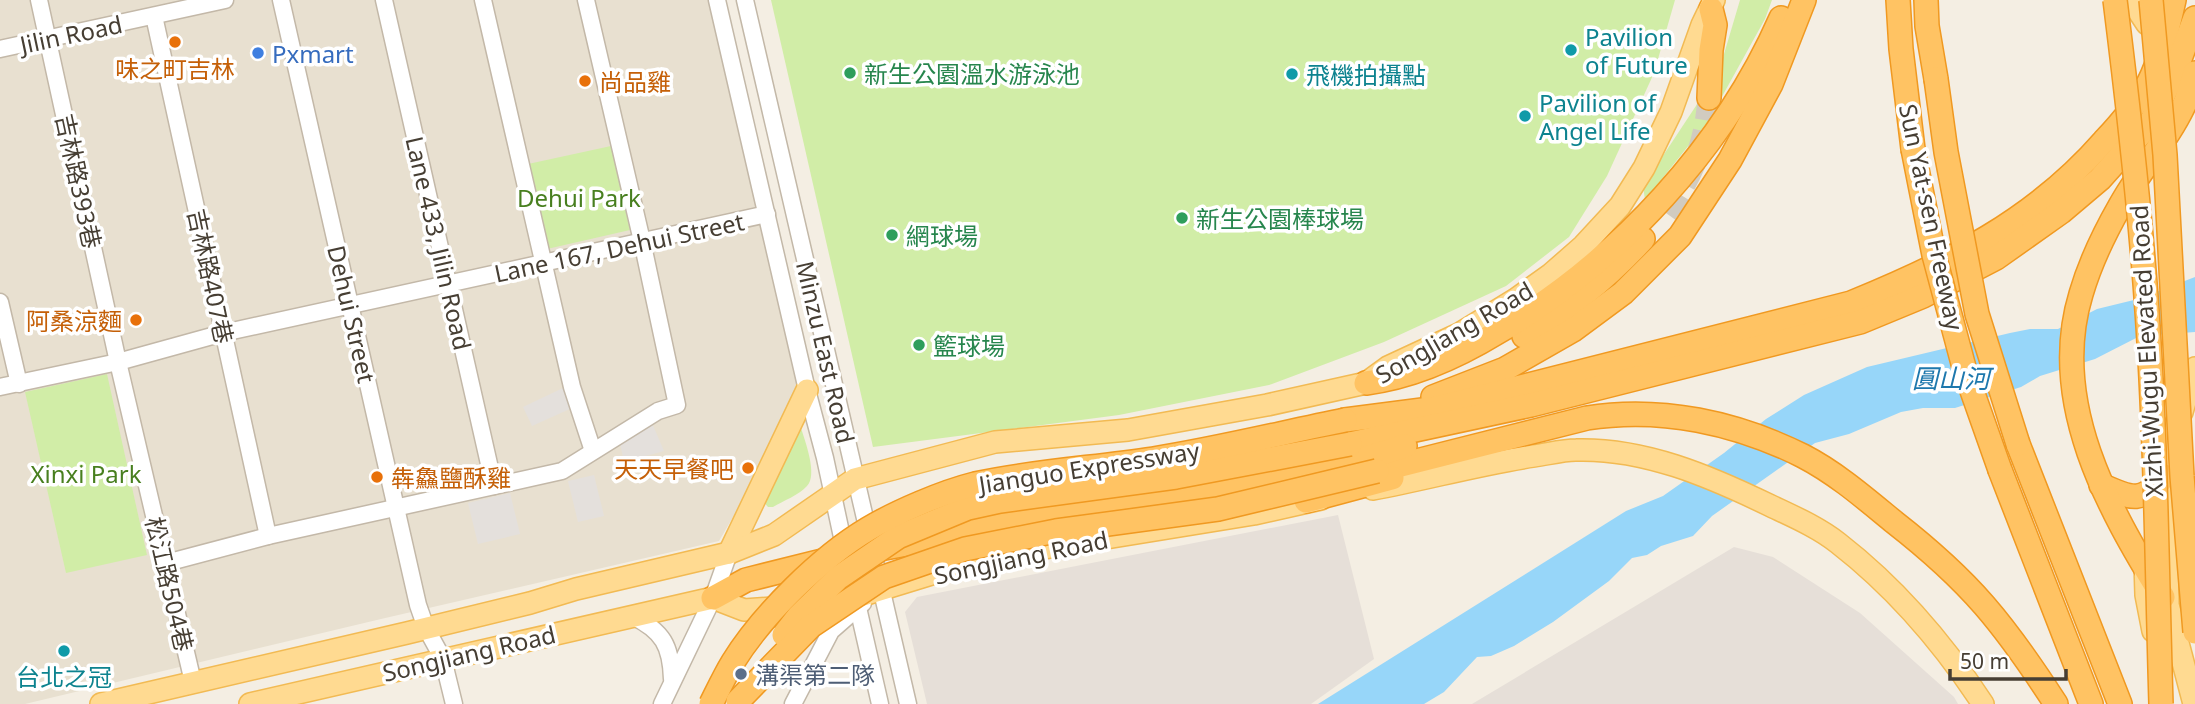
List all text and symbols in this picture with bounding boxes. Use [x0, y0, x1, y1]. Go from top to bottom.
street label: Jilin Road [15, 7, 125, 61]
place label: Pavilion of Future [1585, 20, 1688, 81]
marker: 味之町吉林 [167, 34, 183, 50]
place label: Pxmart [272, 37, 354, 70]
marker: Pavilion of Future [1563, 42, 1579, 58]
marker: Pxmart [250, 45, 266, 61]
place label: 味之町吉林 [115, 52, 235, 85]
place label: 新生公園溫水游泳池 [864, 57, 1080, 90]
place label: 飛機拍攝點 [1306, 58, 1426, 91]
place label: 尚品雞 [599, 65, 671, 98]
marker: 新生公園溫水游泳池 [842, 65, 858, 81]
marker: 飛機拍攝點 [1284, 66, 1300, 82]
marker: 尚品雞 [577, 73, 593, 89]
place label: Pavilion of Angel Life [1539, 86, 1658, 147]
street label: Sun Yat-sen Freeway [1892, 101, 1972, 334]
marker: Pavilion of Angel Life [1517, 108, 1533, 124]
street label: 吉林路393巷 [49, 110, 109, 252]
street label: Lane 433, Jilin Road [398, 133, 480, 353]
park label: Dehui Park [517, 181, 641, 214]
place label: 新生公園棒球場 [1196, 202, 1364, 235]
street label: Lane 167, Dehui Street [491, 204, 747, 290]
street label: Xizhi-Wugu Elevated Road [2122, 204, 2170, 498]
street label: 吉林路407巷 [181, 205, 241, 347]
marker: 新生公園棒球場 [1174, 210, 1190, 226]
place label: 網球場 [906, 219, 978, 252]
marker: 網球場 [884, 227, 900, 243]
street label: Dehui Street [320, 242, 384, 386]
street label: Minzu East Road [789, 258, 863, 446]
street label: SongJiang Road [1369, 273, 1539, 391]
place label: 阿桑涼麵 [26, 304, 122, 337]
marker: 阿桑涼麵 [128, 312, 144, 328]
place label: 籃球場 [933, 329, 1005, 362]
marker: 籃球場 [911, 337, 927, 353]
water label: 圓山河 [1912, 360, 1995, 396]
street label: Jianguo Expressway [974, 433, 1202, 501]
place label: 天天早餐吧 [614, 452, 734, 485]
park label: Xinxi Park [31, 457, 142, 490]
marker: 天天早餐吧 [740, 460, 756, 476]
place label: 犇鱻鹽酥雞 [391, 461, 511, 494]
marker: 犇鱻鹽酥雞 [369, 469, 385, 485]
street label: 松江路504巷 [138, 513, 202, 655]
street label: Songjiang Road [931, 522, 1111, 592]
street label: Songjiang Road [379, 617, 559, 689]
scale bar [1950, 638, 2066, 682]
marker: 台北之冠 [56, 643, 72, 659]
text: 50 m [1960, 647, 2009, 675]
place label: 溝渠第二隊 [755, 658, 875, 691]
place label: 台北之冠 [16, 660, 112, 693]
marker: 溝渠第二隊 [733, 666, 749, 682]

